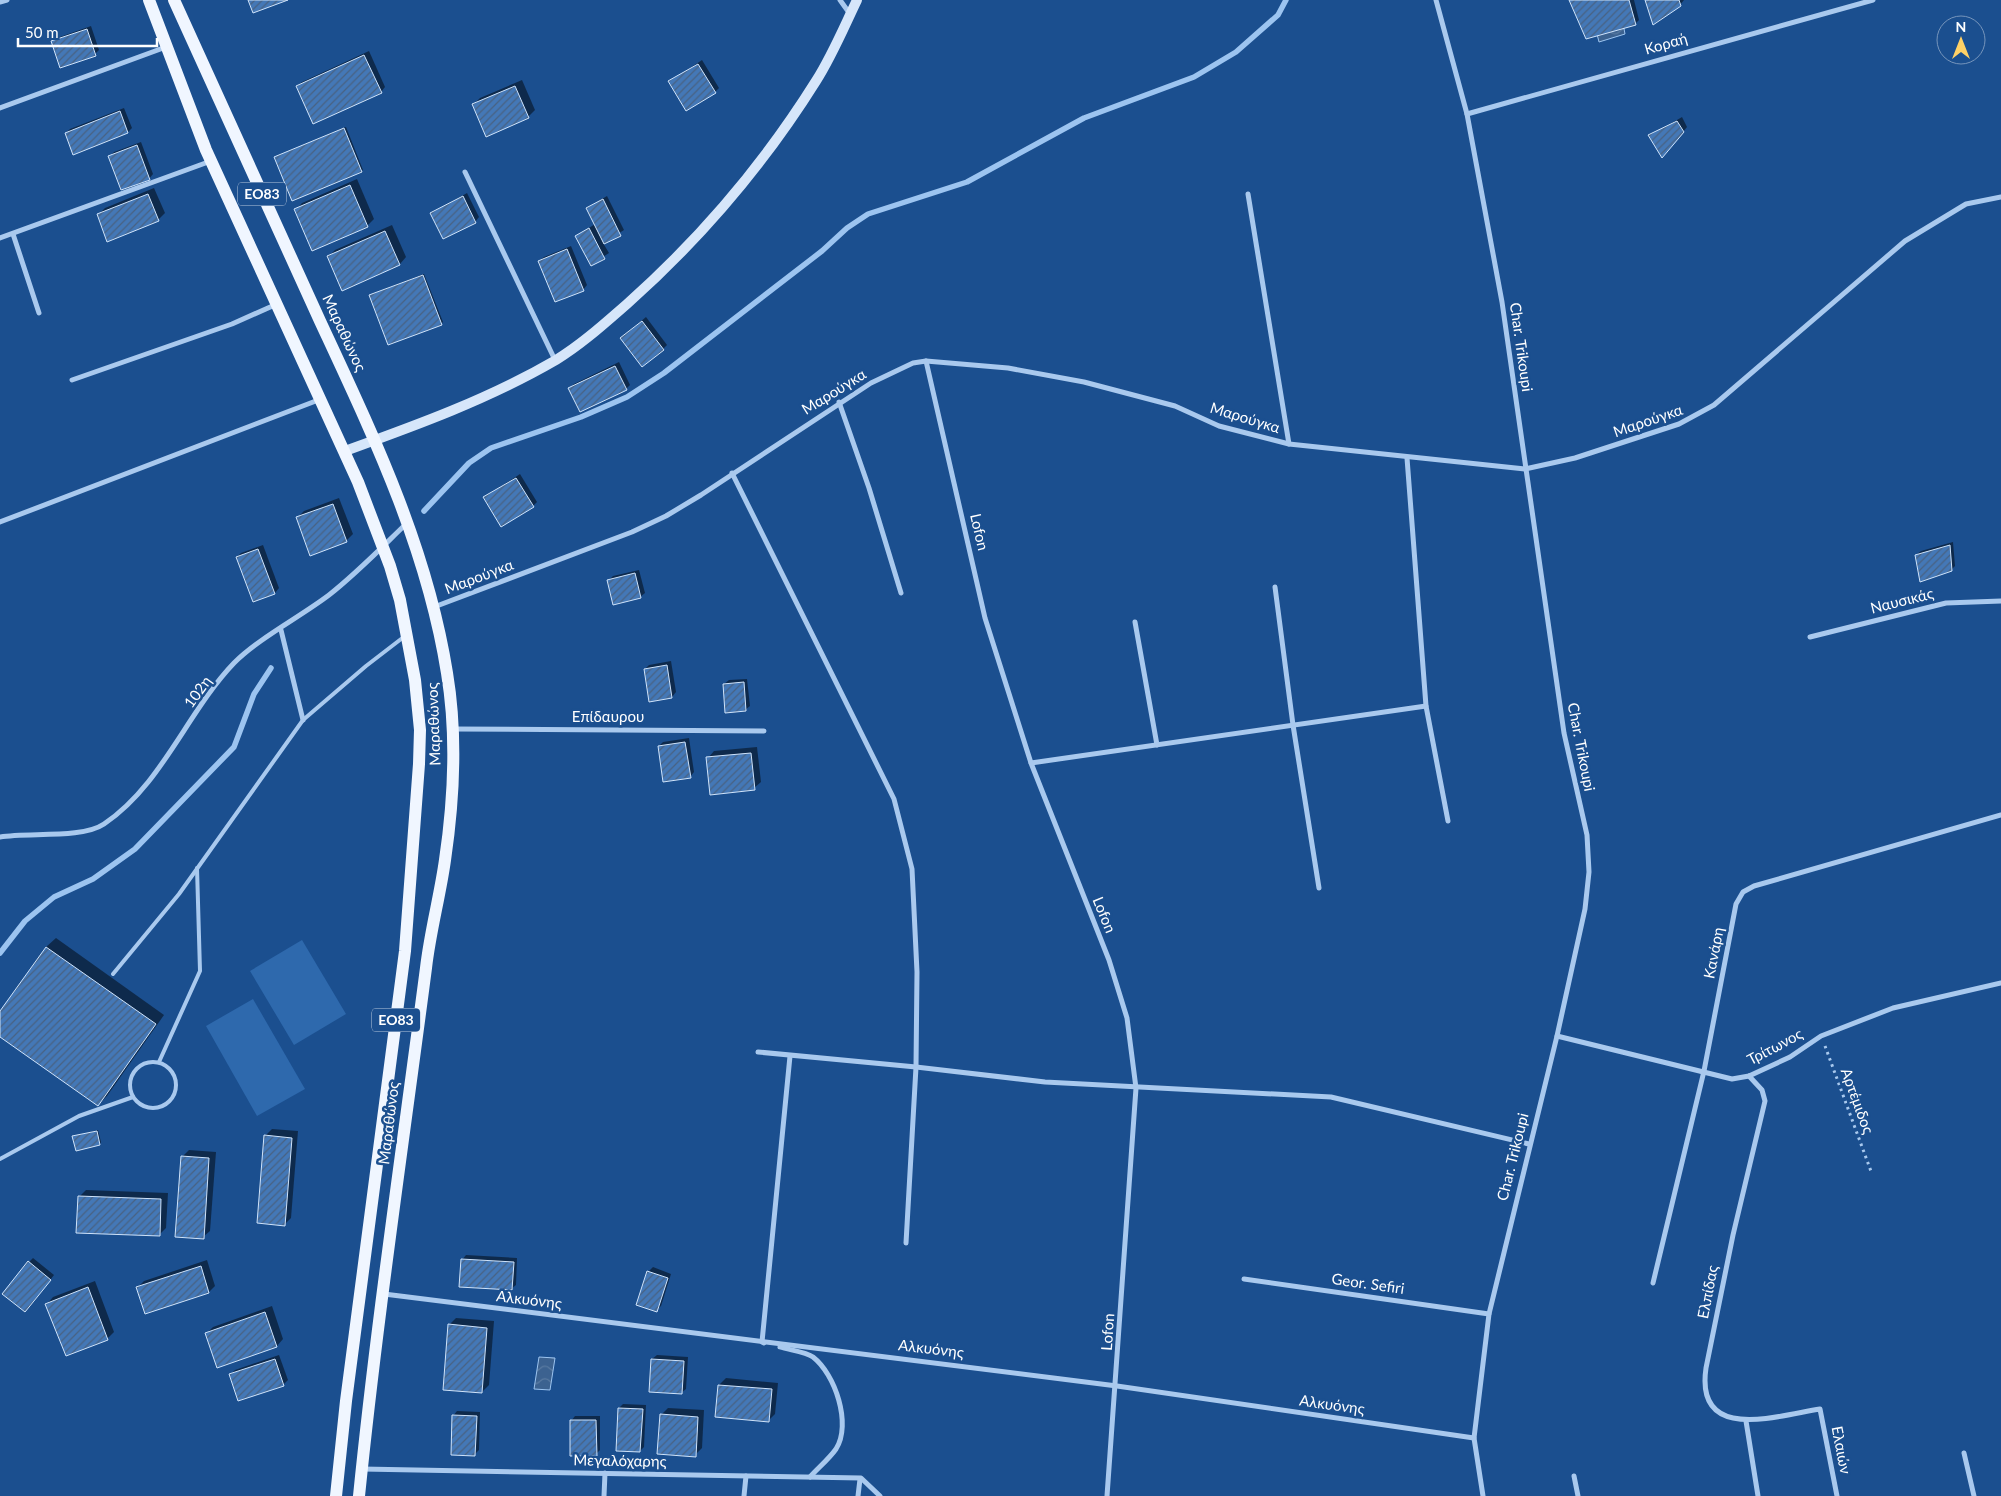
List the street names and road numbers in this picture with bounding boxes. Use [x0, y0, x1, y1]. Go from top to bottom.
street label: Κοραή [1642, 28, 1689, 58]
road number: ΕΟ83 [238, 182, 286, 205]
street label: Μαραθώνος [319, 291, 371, 374]
street label: Char. Trikoupi [1507, 301, 1537, 393]
street label: Μαρούγκα [798, 364, 869, 418]
street label: Μαρούγκα [1208, 398, 1282, 436]
street label: Μαρούγκα [1611, 400, 1685, 440]
street label: Lofon [967, 512, 993, 552]
street label: Μαρούγκα [442, 555, 516, 597]
street label: Ναυσικάς [1868, 583, 1935, 617]
street label: 102η [180, 672, 215, 711]
street label: Μαραθώνος [423, 682, 443, 766]
street label: Char. Trikoupi [1565, 701, 1599, 793]
street label: Επίδαυρου [572, 707, 644, 725]
street label: Lofon [1090, 894, 1120, 935]
street label: Κανάρη [1699, 926, 1727, 980]
road number: ΕΟ83 [372, 1008, 420, 1032]
street label: Τρίτωνος [1744, 1024, 1805, 1068]
street label: Αρτέμιδος [1838, 1065, 1878, 1136]
street label: Μαραθώνος [374, 1080, 402, 1165]
street label: Char. Trikoupi [1492, 1111, 1532, 1203]
street label: Ελπίδας [1693, 1264, 1721, 1320]
street label: Geor. Sefiri [1331, 1269, 1406, 1297]
street label: Αλκυόνης [495, 1286, 563, 1312]
street label: Lofon [1097, 1313, 1117, 1351]
street label: Αλκυόνης [897, 1335, 965, 1361]
street label: Αλκυόνης [1298, 1391, 1366, 1418]
street label: Ελαιών [1829, 1424, 1855, 1476]
street label: Μεγαλόχαρης [573, 1450, 667, 1470]

